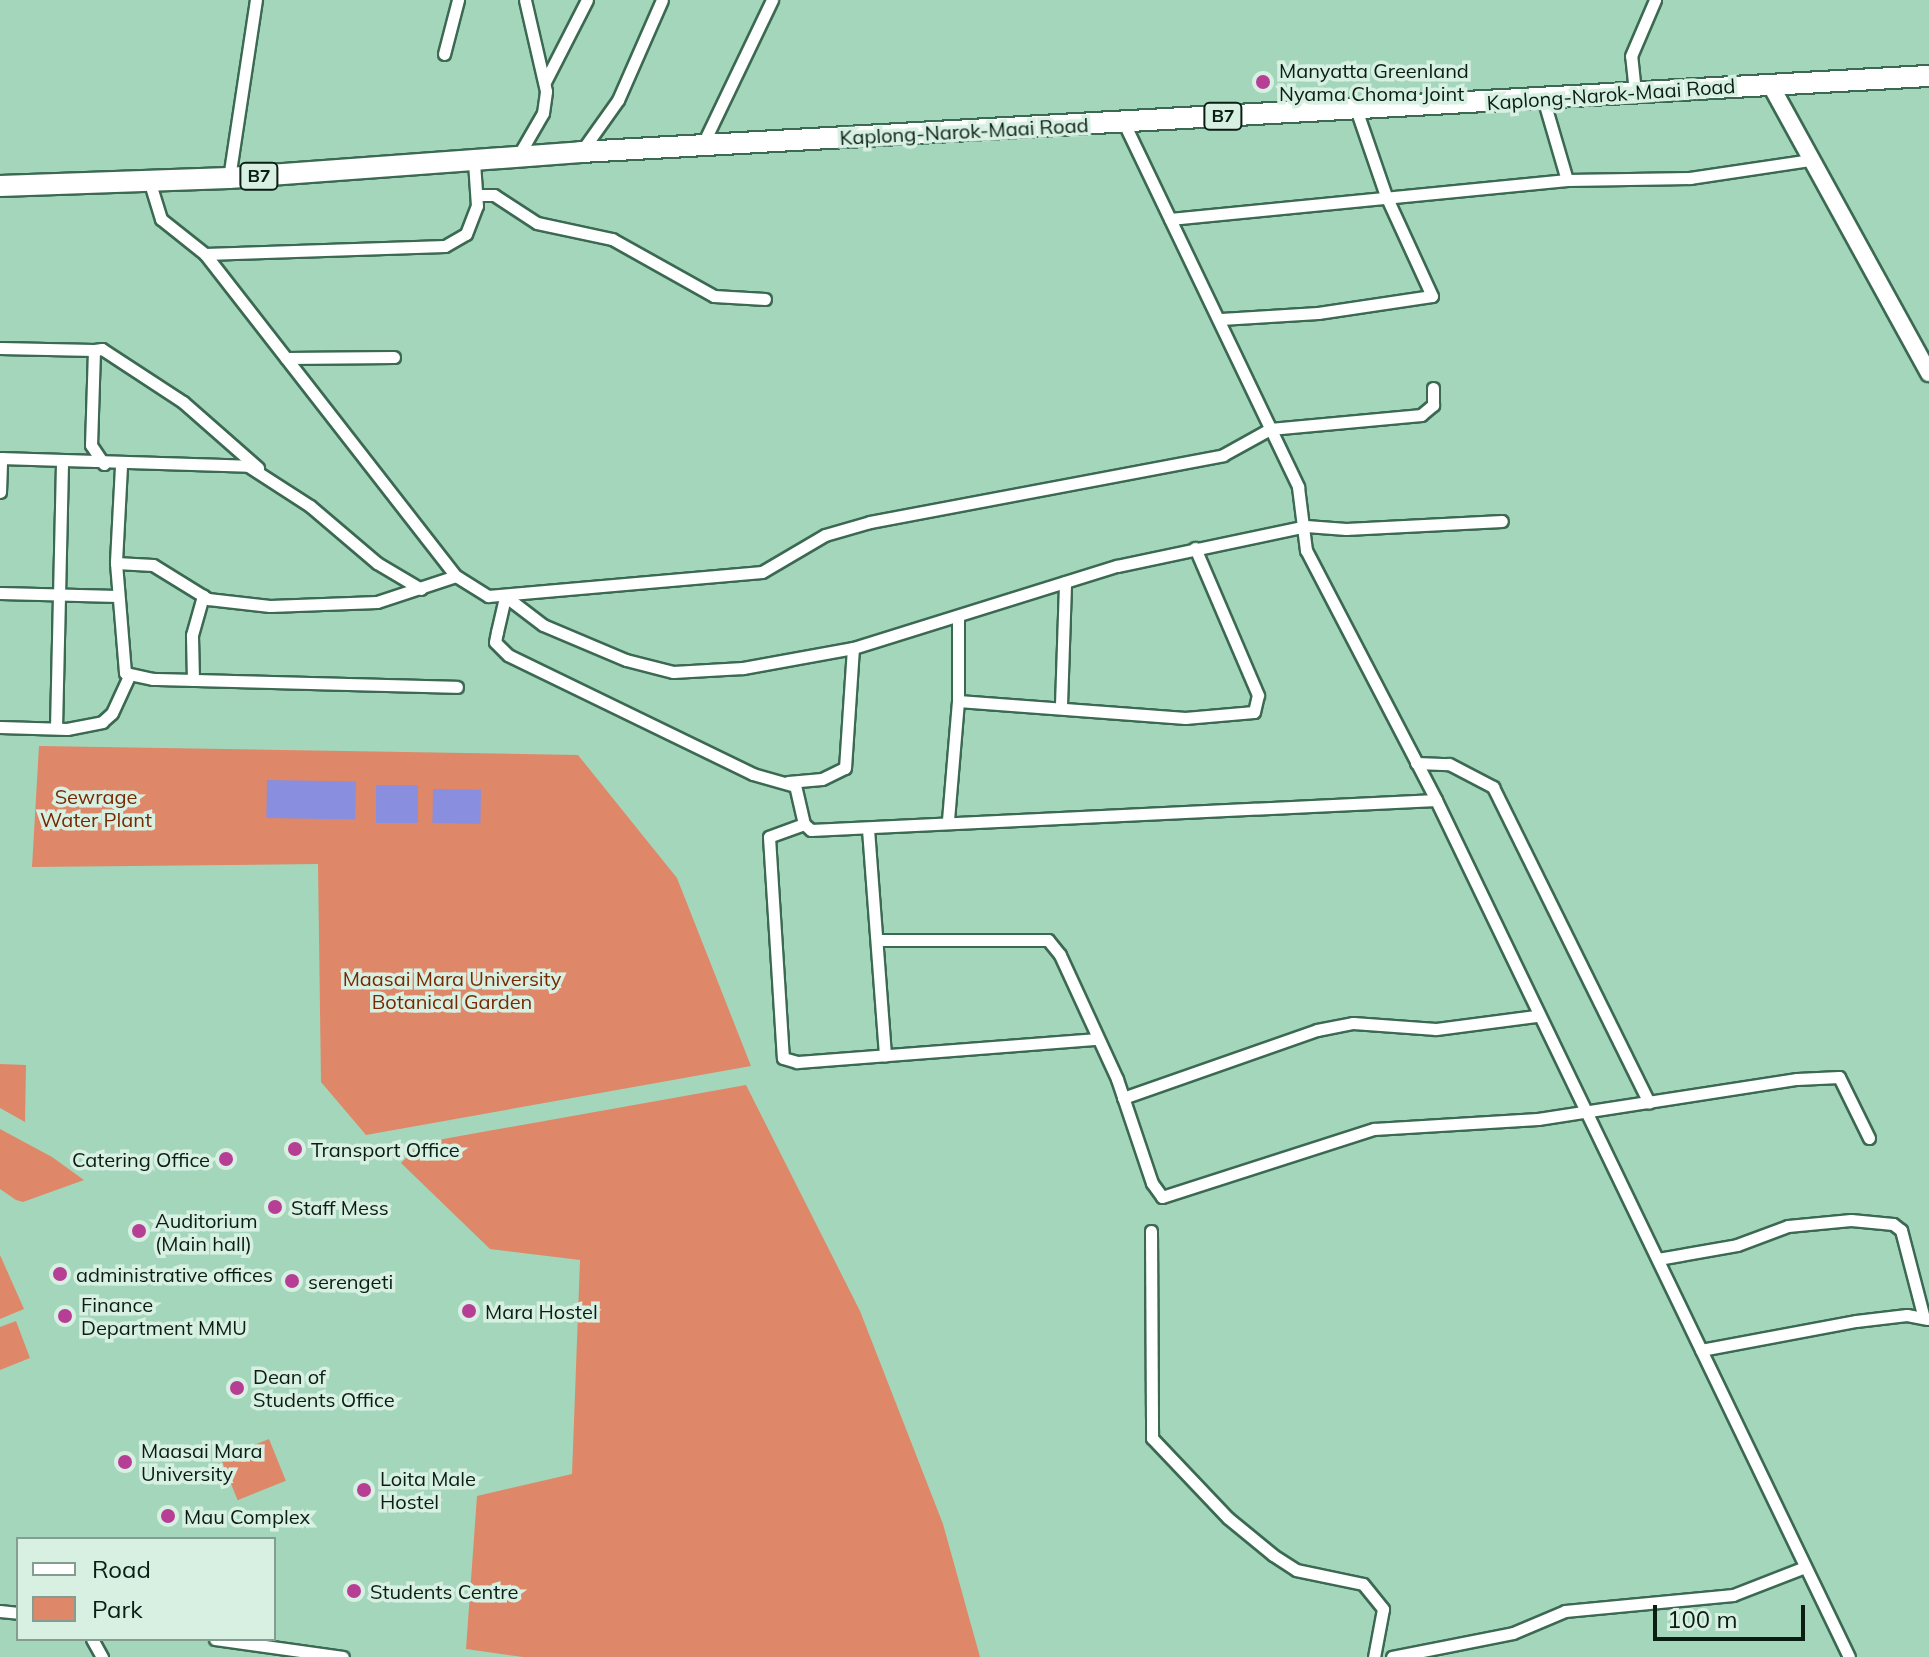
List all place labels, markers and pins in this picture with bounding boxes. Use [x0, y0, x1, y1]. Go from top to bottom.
place label: Manyatta Greenland Nyama Choma Joint [1279, 58, 1469, 105]
marker: Manyatta Greenland Nyama Choma Joint [1254, 73, 1272, 91]
place label: Transport Office [311, 1137, 460, 1161]
marker: Transport Office [286, 1140, 304, 1158]
place label: Catering Office [72, 1147, 210, 1171]
marker: Catering Office [217, 1150, 235, 1168]
place label: Staff Mess [291, 1195, 389, 1219]
marker: Staff Mess [266, 1198, 284, 1216]
place label: Auditorium (Main hall) [155, 1208, 257, 1255]
marker: Auditorium (Main hall) [130, 1222, 148, 1240]
place label: administrative offices [76, 1262, 273, 1286]
marker: administrative offices [51, 1265, 69, 1283]
place label: serengeti [308, 1269, 393, 1293]
marker: serengeti [283, 1272, 301, 1290]
place label: Finance Department MMU [81, 1292, 247, 1339]
place label: Mara Hostel [485, 1299, 598, 1323]
marker: Mara Hostel [460, 1302, 478, 1320]
marker: Finance Department MMU [56, 1307, 74, 1325]
place label: Dean of Students Office [253, 1364, 395, 1411]
marker: Dean of Students Office [228, 1379, 246, 1397]
place label: Maasai Mara University [141, 1438, 262, 1485]
marker: Maasai Mara University [116, 1453, 134, 1471]
place label: Loita Male Hostel [380, 1466, 476, 1513]
marker: Loita Male Hostel [355, 1481, 373, 1499]
place label: Mau Complex [184, 1504, 310, 1528]
marker: Mau Complex [159, 1507, 177, 1525]
place label: Students Centre [370, 1579, 518, 1603]
marker: Students Centre [345, 1582, 363, 1600]

